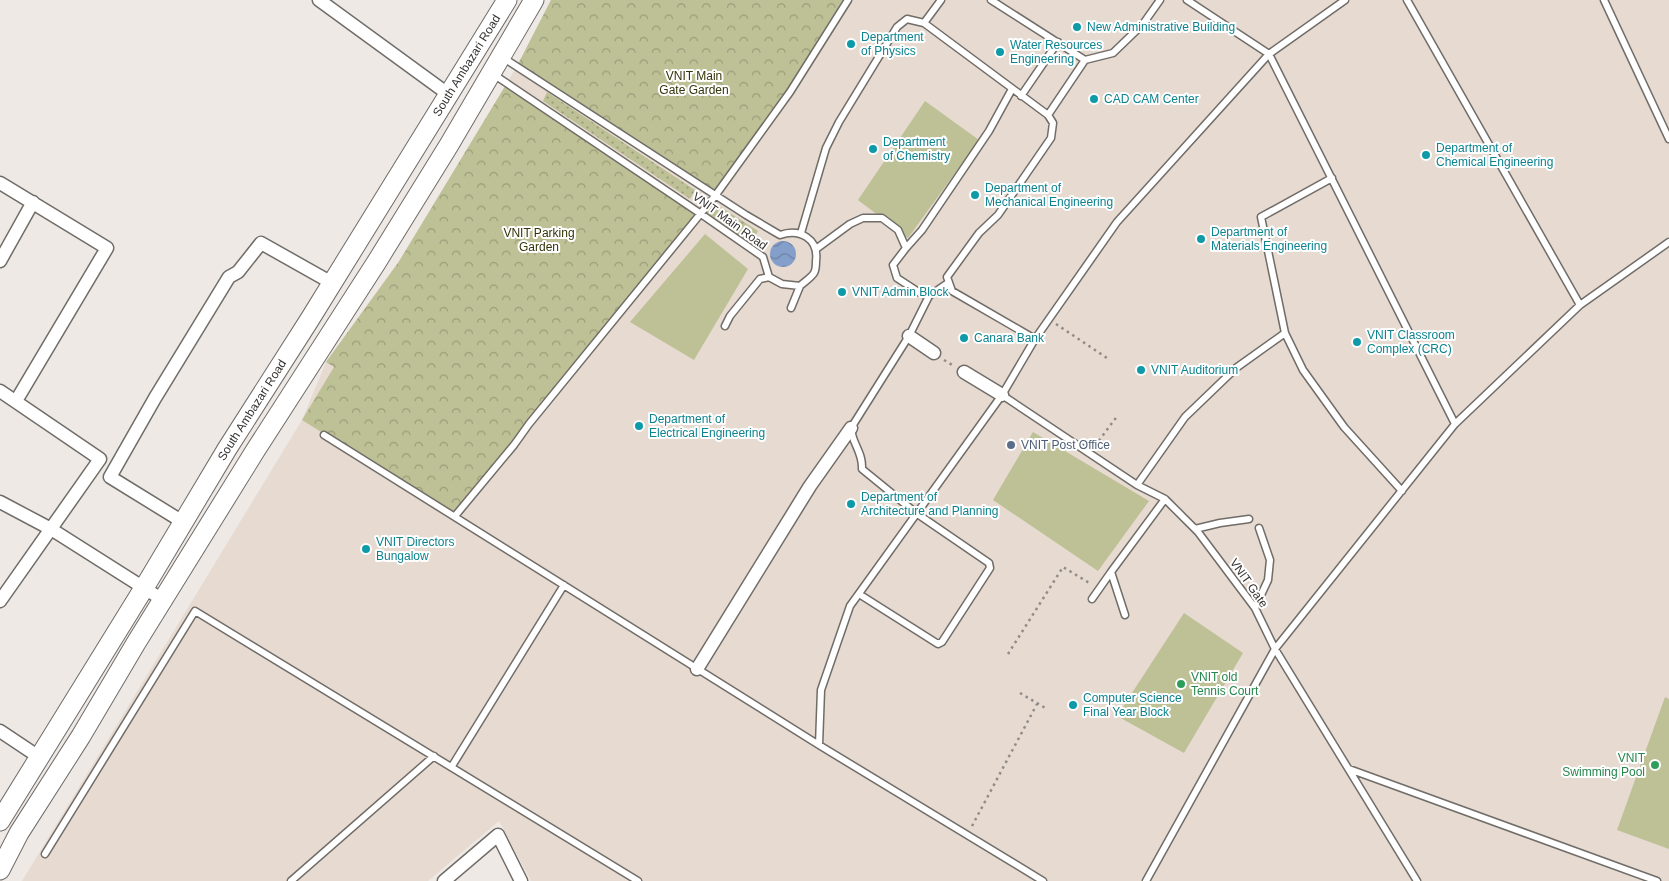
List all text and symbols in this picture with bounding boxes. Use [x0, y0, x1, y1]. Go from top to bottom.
street label: South Ambazari Road [430, 12, 503, 119]
place label: New Administrative Building [1087, 20, 1235, 34]
marker: New Administrative Building [1071, 21, 1083, 33]
place label: Department of Physics [861, 30, 924, 58]
marker: Department of Physics [845, 38, 857, 50]
place label: Water Resources Engineering [1010, 38, 1102, 66]
marker: Water Resources Engineering [994, 46, 1006, 58]
park label: VNIT Main Gate Garden [659, 69, 729, 97]
place label: CAD CAM Center [1104, 92, 1199, 106]
marker: CAD CAM Center [1088, 93, 1100, 105]
place label: Department of Chemistry [883, 135, 950, 163]
place label: Department of Chemical Engineering [1436, 141, 1553, 169]
marker: Department of Chemistry [867, 143, 879, 155]
marker: Department of Chemical Engineering [1420, 149, 1432, 161]
place label: Department of Mechanical Engineering [985, 181, 1113, 209]
street label: VNIT Main Road [690, 189, 770, 253]
marker: Department of Mechanical Engineering [969, 189, 981, 201]
place label: Department of Materials Engineering [1211, 225, 1327, 253]
park label: VNIT Parking Garden [503, 226, 575, 254]
marker: Department of Materials Engineering [1195, 233, 1207, 245]
place label: VNIT Admin Block [852, 285, 949, 299]
marker: VNIT Admin Block [836, 286, 848, 298]
place label: VNIT Classroom Complex (CRC) [1367, 328, 1455, 356]
place label: Canara Bank [974, 331, 1045, 345]
marker: Canara Bank [958, 332, 970, 344]
marker: VNIT Classroom Complex (CRC) [1351, 336, 1363, 348]
street label: South Ambazari Road [215, 357, 289, 463]
place label: VNIT Auditorium [1151, 363, 1238, 377]
marker: VNIT Auditorium [1135, 364, 1147, 376]
place label: Department of Electrical Engineering [649, 412, 765, 440]
marker: Department of Electrical Engineering [633, 420, 645, 432]
place label: VNIT Post Office [1021, 438, 1110, 452]
marker: VNIT Post Office [1005, 439, 1017, 451]
place label: Department of Architecture and Planning [861, 490, 998, 518]
marker: Department of Architecture and Planning [845, 498, 857, 510]
place label: VNIT Directors Bungalow [376, 535, 454, 563]
marker: VNIT Directors Bungalow [360, 543, 372, 555]
street label: VNIT Gate [1227, 556, 1271, 610]
place label: VNIT old Tennis Court [1191, 670, 1259, 698]
marker: VNIT old Tennis Court [1175, 678, 1187, 690]
place label: Computer Science Final Year Block [1083, 691, 1182, 719]
marker: Computer Science Final Year Block [1067, 699, 1079, 711]
place label: VNIT Swimming Pool [1562, 751, 1646, 779]
marker: VNIT Swimming Pool [1649, 759, 1661, 771]

